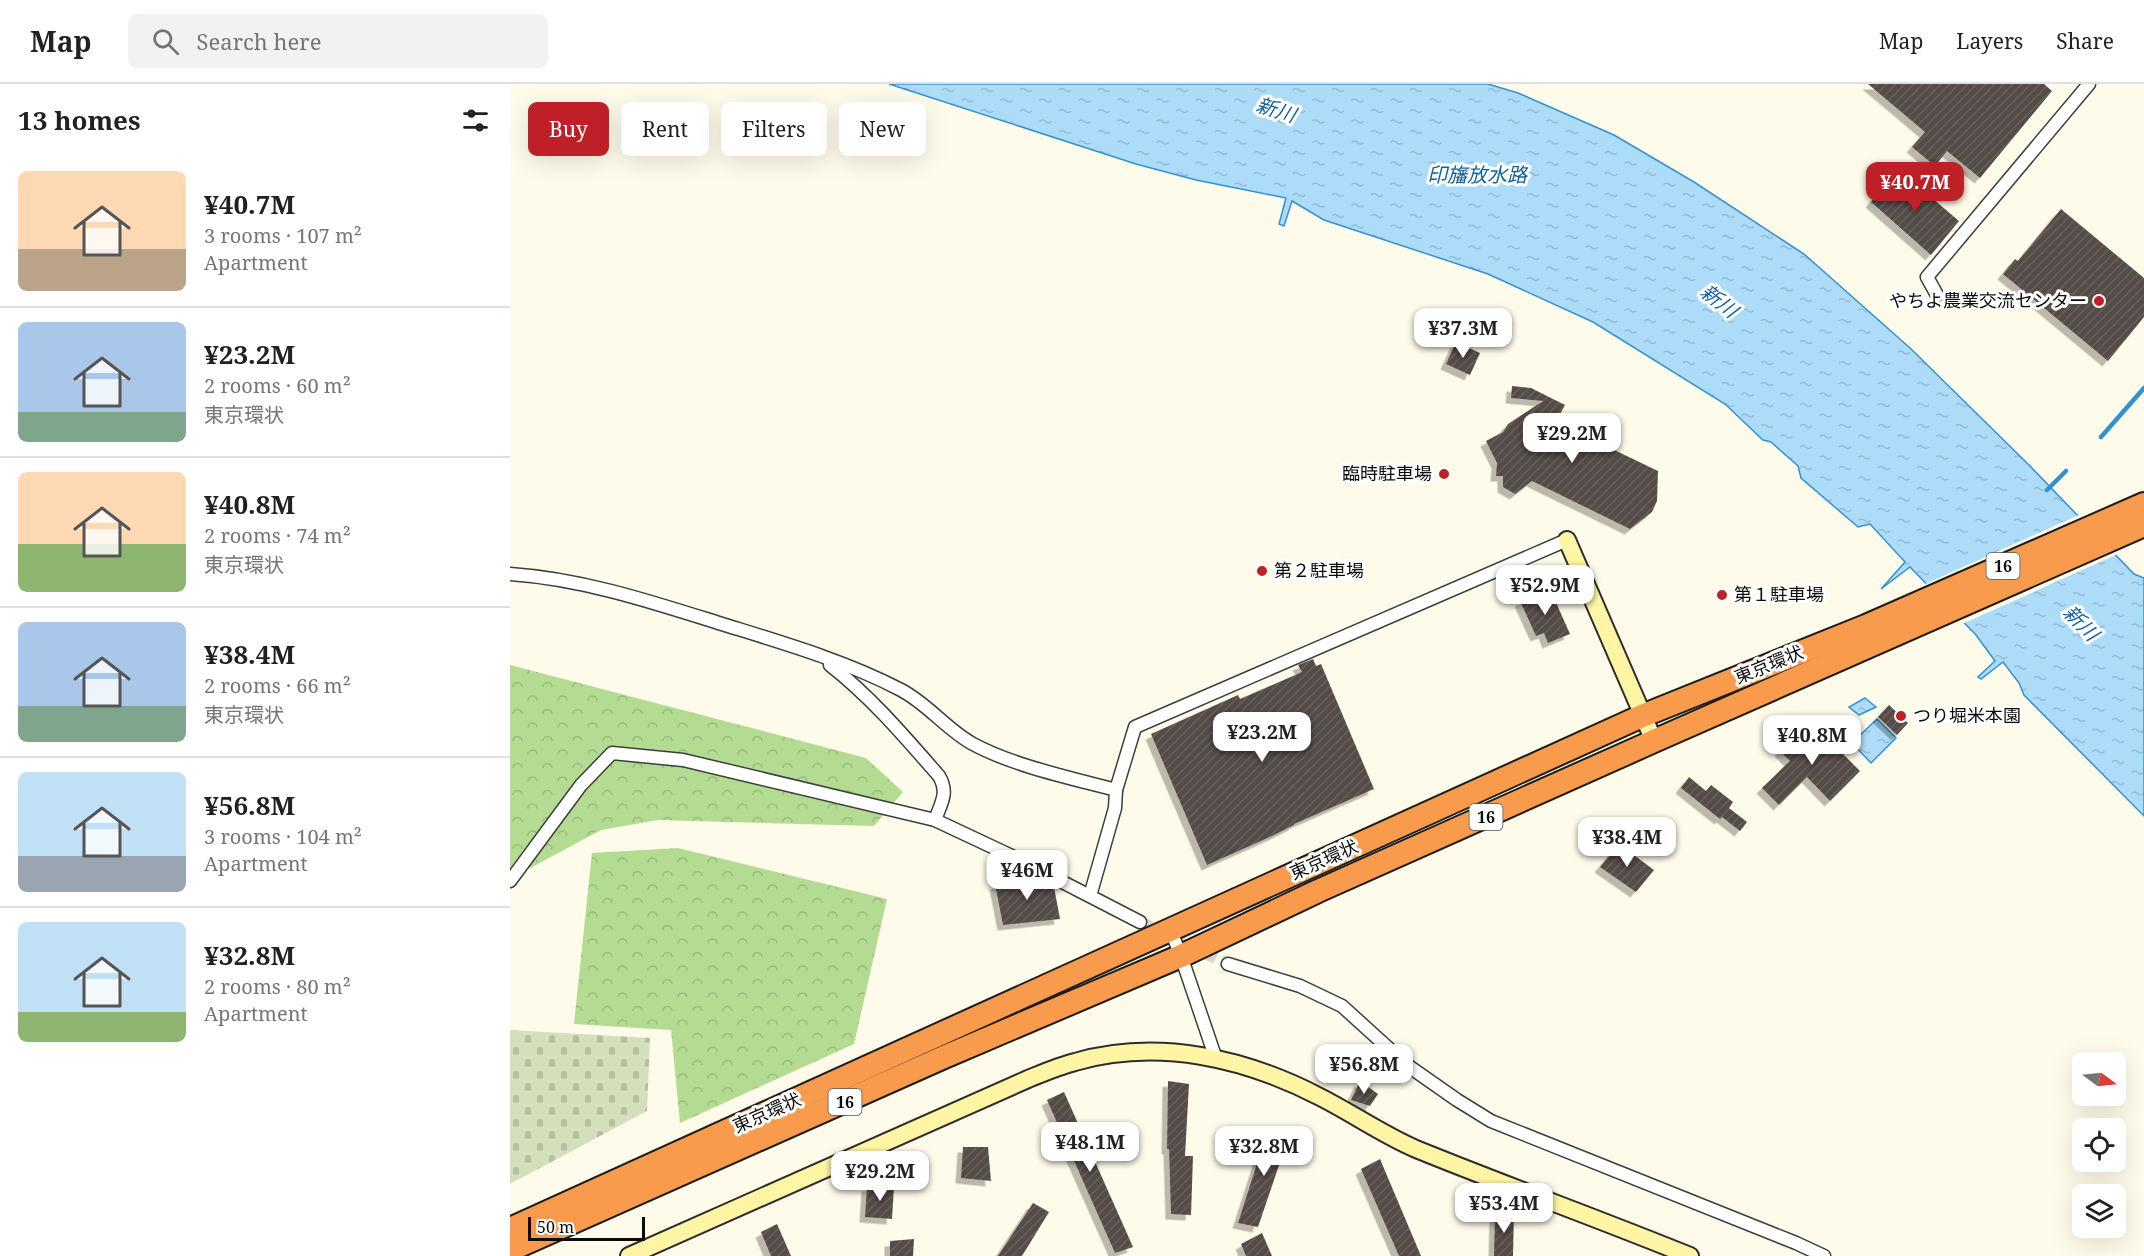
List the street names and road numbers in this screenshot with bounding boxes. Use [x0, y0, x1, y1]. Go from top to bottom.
road number: 16 [1986, 553, 2020, 579]
street label: 東京環状 [1731, 639, 1806, 689]
road number: 16 [1470, 804, 1502, 830]
street label: 東京環状 [1286, 833, 1361, 885]
street label: 東京環状 [729, 1086, 804, 1138]
road number: 16 [828, 1089, 862, 1115]

